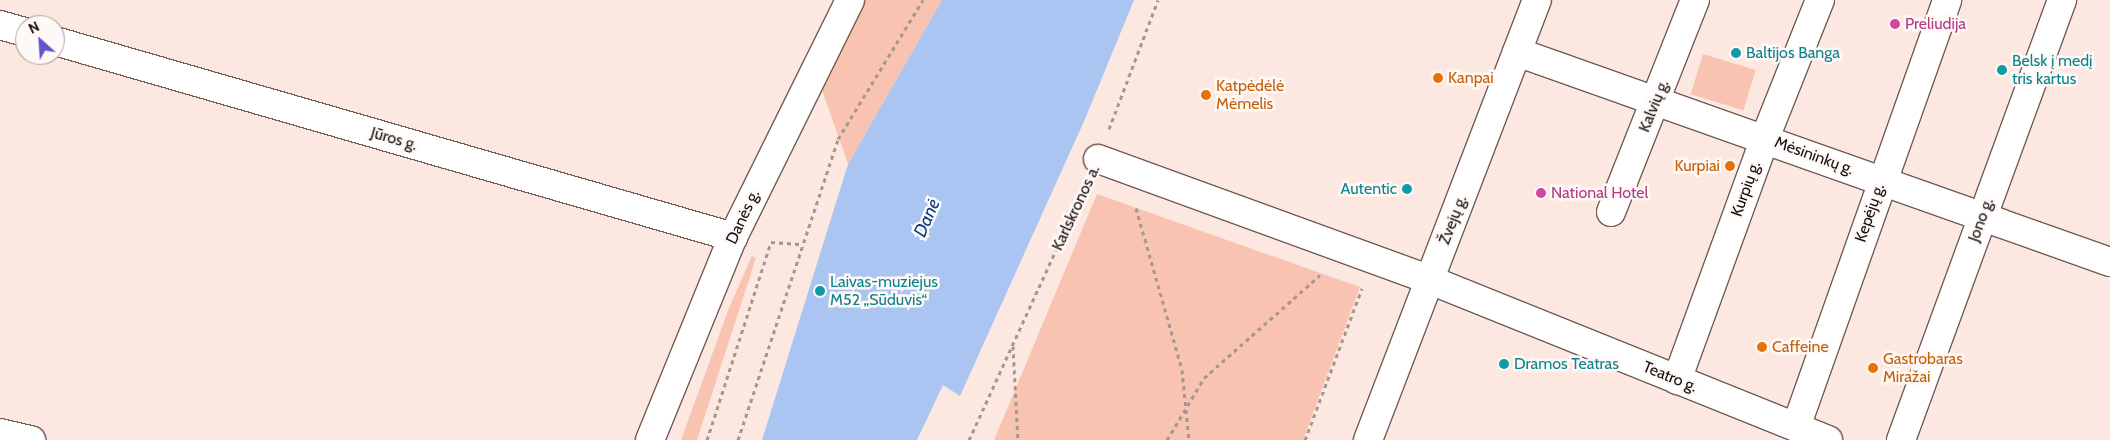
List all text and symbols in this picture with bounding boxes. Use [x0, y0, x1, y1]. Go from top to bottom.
place label: Preliudija [1905, 14, 1966, 34]
north arrow [15, 15, 65, 65]
text: N [25, 17, 42, 38]
marker: Preliudija [1889, 18, 1901, 30]
place label: Baltijos Banga [1746, 43, 1840, 63]
marker: Baltijos Banga [1730, 47, 1742, 59]
place label: Belsk į medį tris kartus [2012, 51, 2092, 89]
marker: Belsk į medį tris kartus [1996, 64, 2008, 76]
place label: Kanpai [1448, 68, 1494, 88]
marker: Kanpai [1432, 72, 1444, 84]
place label: Katpėdėlė Mėmelis [1216, 76, 1284, 114]
street label: Kalvių g. [1635, 77, 1673, 135]
marker: Katpėdėlė Mėmelis [1200, 89, 1212, 101]
street label: Jūros g. [368, 123, 420, 155]
street label: Mėsininkų g. [1772, 133, 1856, 179]
place label: Kurpiai [1675, 156, 1720, 176]
street label: Kurpių g. [1727, 159, 1765, 219]
marker: Kurpiai [1724, 160, 1736, 172]
street label: Karlskronos a. [1048, 162, 1104, 254]
place label: Autentic [1341, 179, 1397, 199]
street label: Kepėjų g. [1851, 181, 1889, 245]
marker: Autentic [1401, 183, 1413, 195]
place label: National Hotel [1551, 183, 1648, 203]
street label: Danės g. [722, 187, 764, 247]
marker: National Hotel [1535, 187, 1547, 199]
street label: Žvejų g. [1435, 193, 1471, 247]
street label: Jono g. [1964, 195, 1998, 245]
water label: Danė [909, 196, 945, 240]
place label: Laivas-muziejus M52 „Sūduvis“ [830, 272, 938, 310]
marker: Laivas-muziejus M52 „Sūduvis“ [814, 285, 826, 297]
place label: Caffeine [1772, 337, 1829, 357]
marker: Caffeine [1756, 341, 1768, 353]
place label: Gastrobaras Miražai [1883, 349, 1963, 387]
place label: Dramos Teatras [1514, 354, 1619, 374]
street label: Teatro g. [1640, 357, 1700, 397]
marker: Dramos Teatras [1498, 358, 1510, 370]
marker: Gastrobaras Miražai [1867, 362, 1879, 374]

